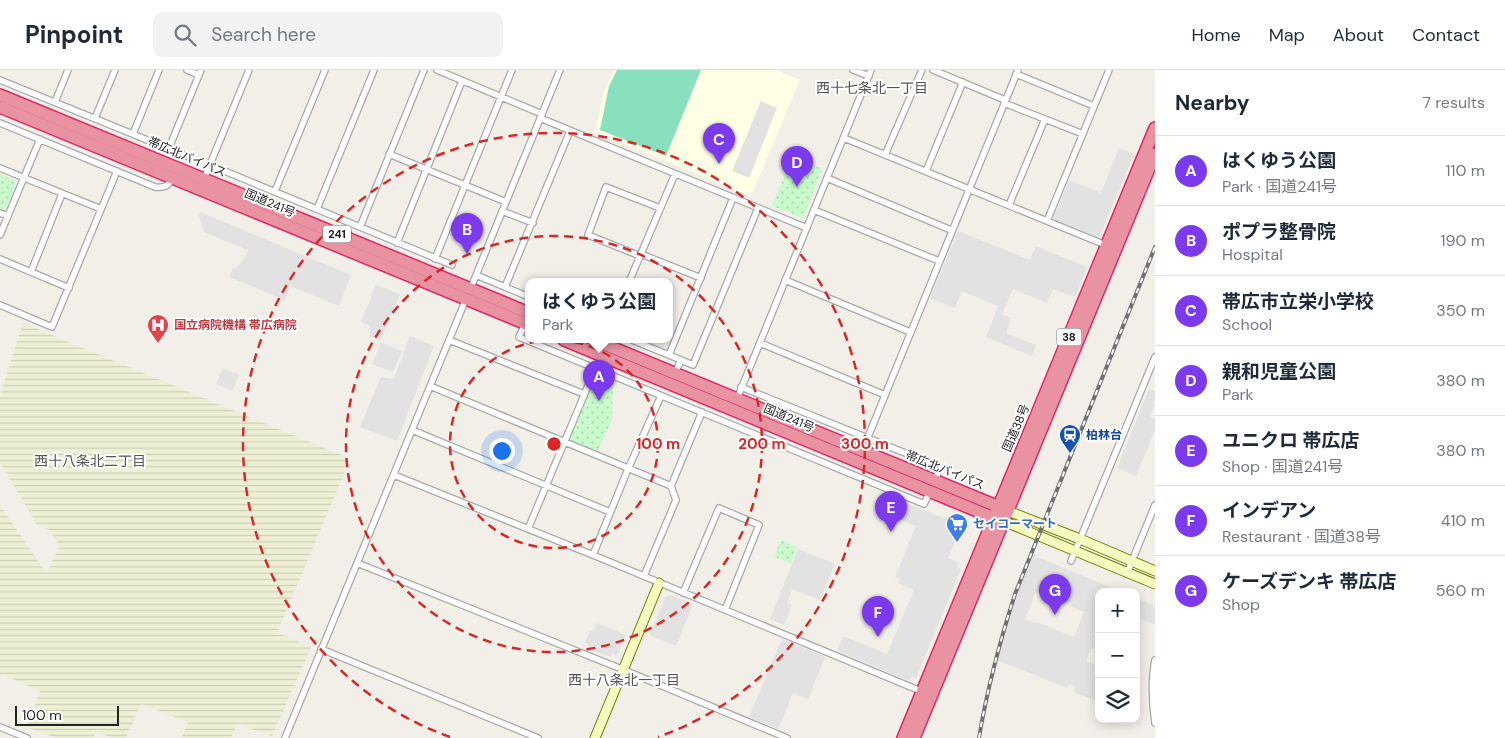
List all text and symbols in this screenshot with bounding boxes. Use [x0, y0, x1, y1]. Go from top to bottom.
search box [153, 12, 503, 57]
text: Pinpoint [25, 19, 123, 50]
icon: search [171, 21, 199, 49]
text: Search here [211, 22, 316, 47]
text: Home [1191, 23, 1241, 47]
text: Map [1269, 23, 1305, 47]
text: About [1333, 23, 1384, 47]
text: Contact [1412, 23, 1480, 47]
district label: 西十七条北一丁目 [816, 79, 928, 97]
text: Nearby [1175, 89, 1249, 117]
text: 7 results [1422, 92, 1485, 113]
pin: C [703, 123, 735, 164]
street label: 帯広北バイパス [145, 133, 229, 181]
pin: D [781, 146, 813, 187]
text: はくゆう公園 [1222, 148, 1336, 173]
text: A [1185, 160, 1197, 181]
text: 110 m [1446, 160, 1485, 181]
text: Park · 国道241号 [1222, 176, 1337, 197]
street label: 国道241号 [242, 185, 298, 221]
pin: B [451, 213, 483, 254]
text: ポプラ整骨院 [1222, 219, 1336, 244]
road number: 241 [323, 226, 351, 242]
text: B [1186, 230, 1196, 251]
text: 190 m [1441, 230, 1485, 251]
text: Hospital [1222, 244, 1283, 265]
popup [525, 278, 673, 343]
text: はくゆう公園 [542, 289, 656, 314]
text: 帯広市立栄小学校 [1222, 289, 1374, 314]
text: C [1185, 300, 1197, 321]
text: 350 m [1436, 300, 1485, 321]
hospital icon: 国立病院機構 帯広病院 [146, 313, 170, 344]
text: Park [542, 314, 574, 335]
text: School [1222, 314, 1272, 335]
place label: 国立病院機構 帯広病院 [174, 317, 297, 333]
road number: 38 [1056, 328, 1082, 346]
text: 親和児童公園 [1222, 359, 1336, 384]
pin: A [583, 360, 615, 401]
text: D [1185, 370, 1197, 391]
text: 380 m [1436, 370, 1485, 391]
text: Park [1222, 384, 1254, 405]
street label: 国道241号 [761, 400, 817, 436]
street label: 国道38号 [999, 402, 1033, 454]
station icon: 柏林台 [1058, 423, 1082, 454]
place label: 柏林台 [1086, 427, 1122, 443]
text: ユニクロ 帯広店 [1222, 428, 1359, 453]
text: 100 m [636, 434, 680, 454]
text: 200 m [738, 434, 786, 454]
text: 300 m [841, 434, 889, 454]
centre of rings [545, 435, 563, 453]
your location [489, 438, 515, 464]
text: E [1186, 440, 1196, 461]
text: 380 m [1436, 440, 1485, 461]
street label: 帯広北バイパス [903, 447, 987, 493]
district label: 西十八条北二丁目 [34, 452, 146, 470]
text: Shop · 国道241号 [1222, 456, 1343, 477]
pin: E [875, 491, 907, 532]
text: インデアン [1222, 498, 1316, 523]
text: F [1187, 510, 1195, 531]
text: 410 m [1441, 510, 1485, 531]
supermarket icon: セイコーマート [945, 512, 969, 543]
place label: セイコーマート [973, 516, 1057, 532]
text: Restaurant · 国道38号 [1222, 526, 1381, 547]
text: ケーズデンキ 帯広店 [1222, 569, 1397, 594]
pin: G [1039, 574, 1071, 615]
text: G [1185, 580, 1197, 601]
text: 560 m [1436, 580, 1485, 601]
map controls [1095, 588, 1140, 723]
button: + [1095, 588, 1140, 633]
text: Shop [1222, 594, 1260, 615]
pin: F [862, 596, 894, 637]
button: − [1095, 633, 1140, 678]
district label: 西十八条北一丁目 [568, 671, 680, 689]
button: layers [1095, 678, 1140, 723]
scale bar [15, 703, 119, 726]
text: 100 m [22, 706, 62, 724]

